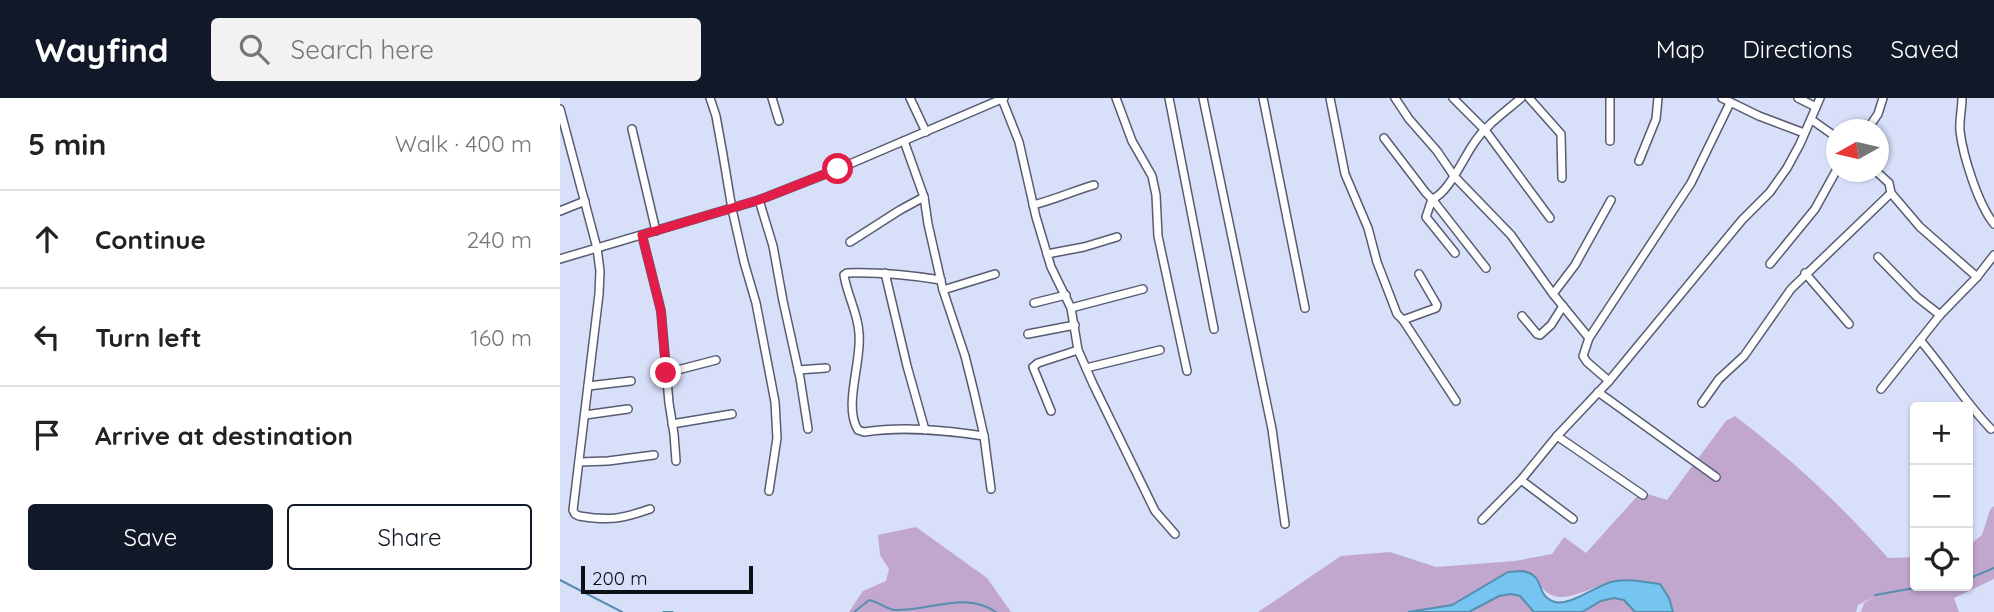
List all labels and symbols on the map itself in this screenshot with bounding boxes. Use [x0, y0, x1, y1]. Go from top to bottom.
north arrow [1826, 119, 1889, 182]
route start [822, 153, 853, 184]
route end [650, 357, 681, 388]
scale bar [581, 563, 752, 595]

